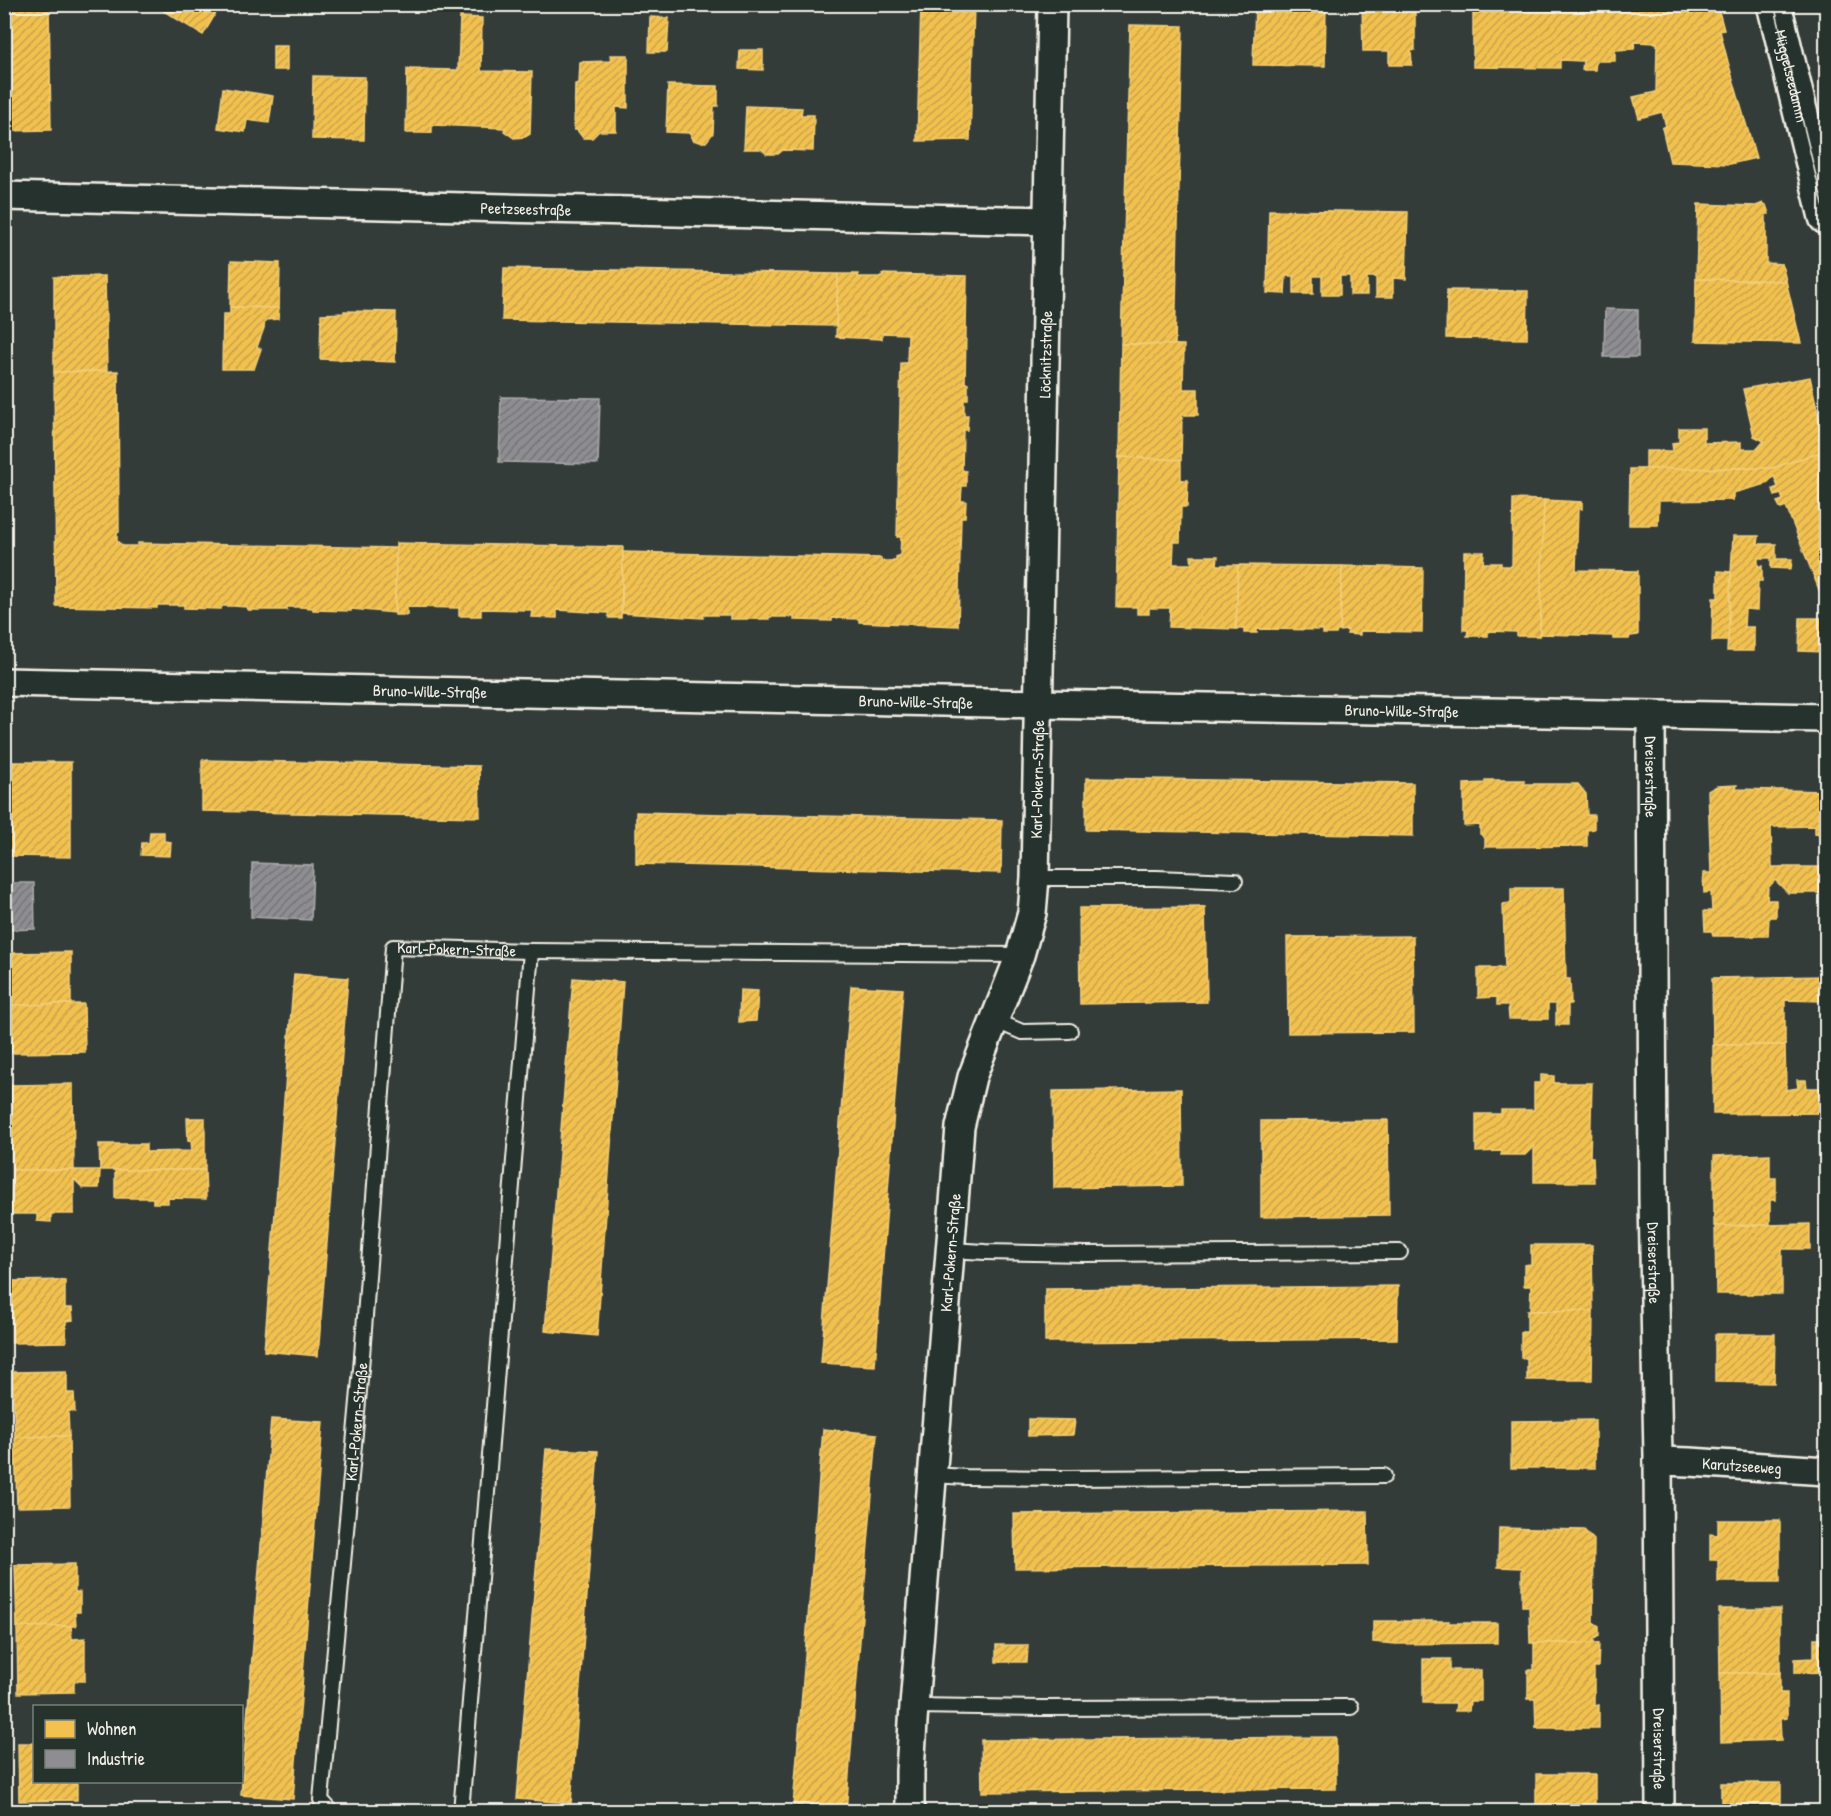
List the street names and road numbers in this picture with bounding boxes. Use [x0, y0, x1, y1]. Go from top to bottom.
street label: Müggelseedamm [1770, 28, 1813, 124]
street label: Peetzseestraße [480, 196, 572, 221]
street label: Löcknitzstraße [1033, 310, 1057, 398]
street label: Bruno-Wille-Straße [373, 679, 488, 703]
street label: Bruno-Wille-Straße [858, 689, 974, 714]
street label: Bruno-Wille-Straße [1344, 698, 1460, 722]
street label: Karl-Pokern-Straße [1025, 719, 1049, 839]
street label: Dreiserstraße [1640, 736, 1662, 818]
street label: Karl-Pokern-Straße [397, 936, 517, 962]
street label: Karl-Pokern-Straße [934, 1192, 966, 1313]
street label: Dreiserstraße [1642, 1222, 1666, 1305]
street label: Karl-Pokern-Straße [340, 1361, 372, 1482]
street label: Karutzseeweg [1702, 1452, 1782, 1479]
street label: Dreiserstraße [1648, 1708, 1671, 1790]

